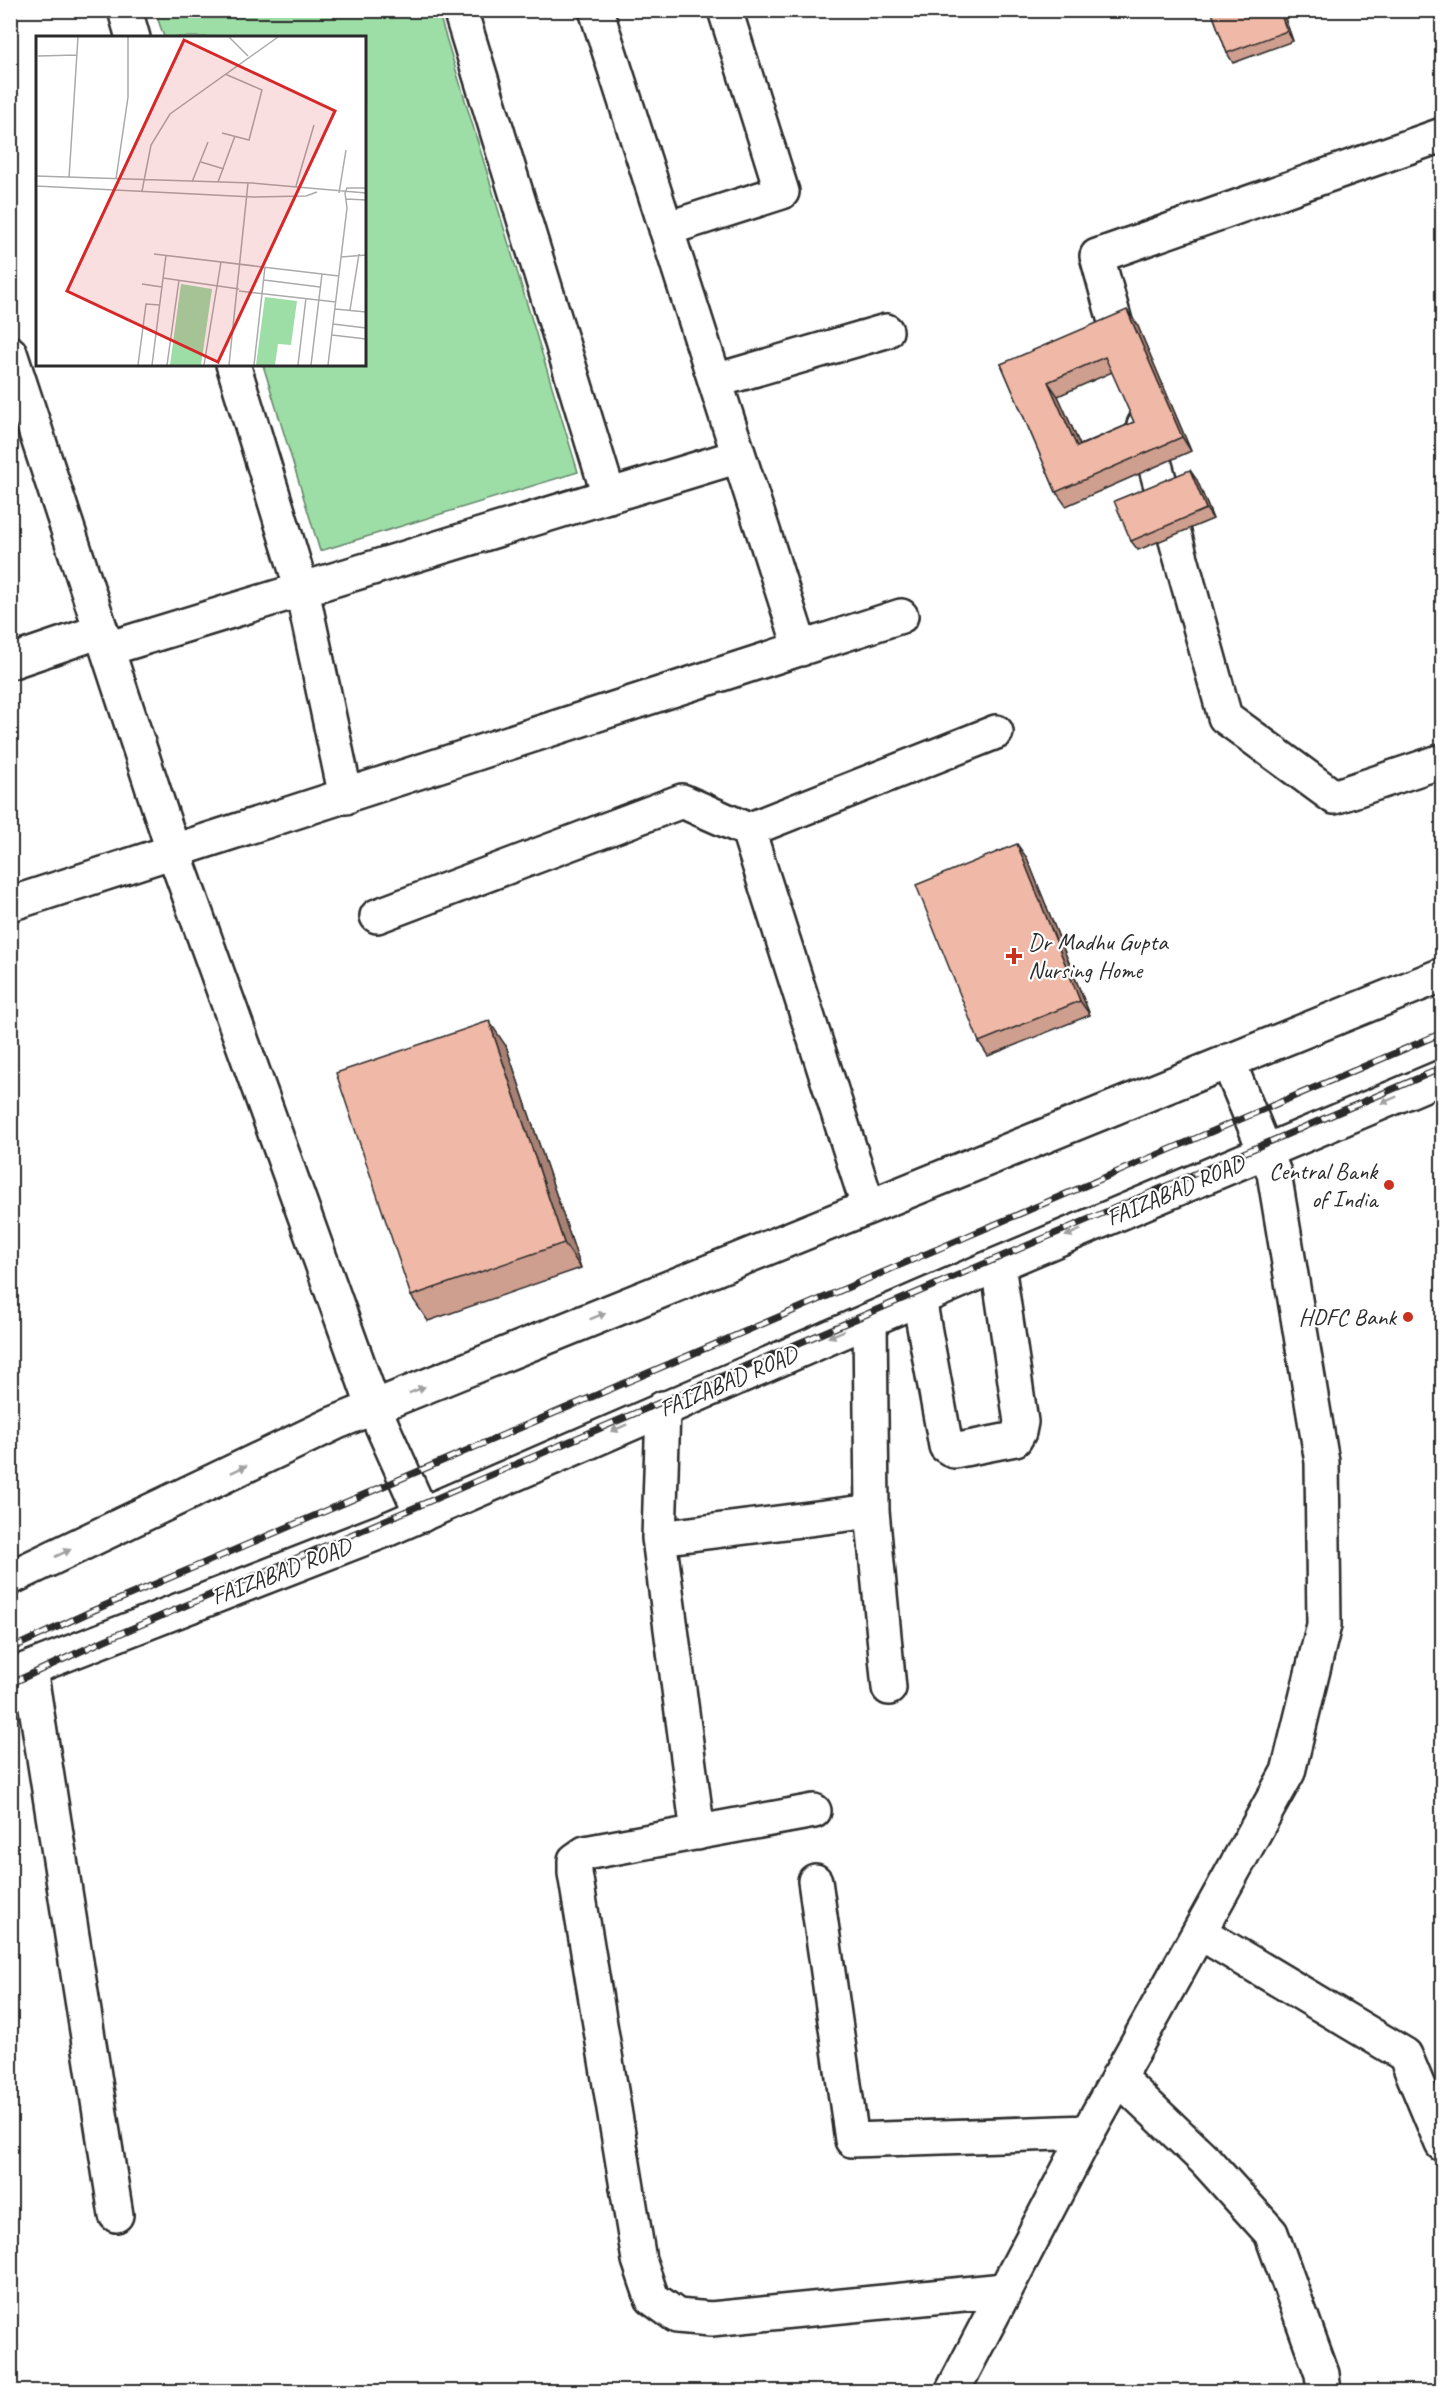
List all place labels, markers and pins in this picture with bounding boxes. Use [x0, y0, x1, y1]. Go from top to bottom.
place label: Dr Madhu Gupta Nursing Home [1028, 927, 1169, 985]
marker: Dr Madhu Gupta Nursing Home [1005, 947, 1023, 965]
place label: Central Bank of India [1269, 1156, 1379, 1214]
marker: Central Bank of India [1382, 1178, 1396, 1192]
place label: HDFC Bank [1298, 1302, 1398, 1332]
marker: HDFC Bank [1401, 1310, 1415, 1324]

